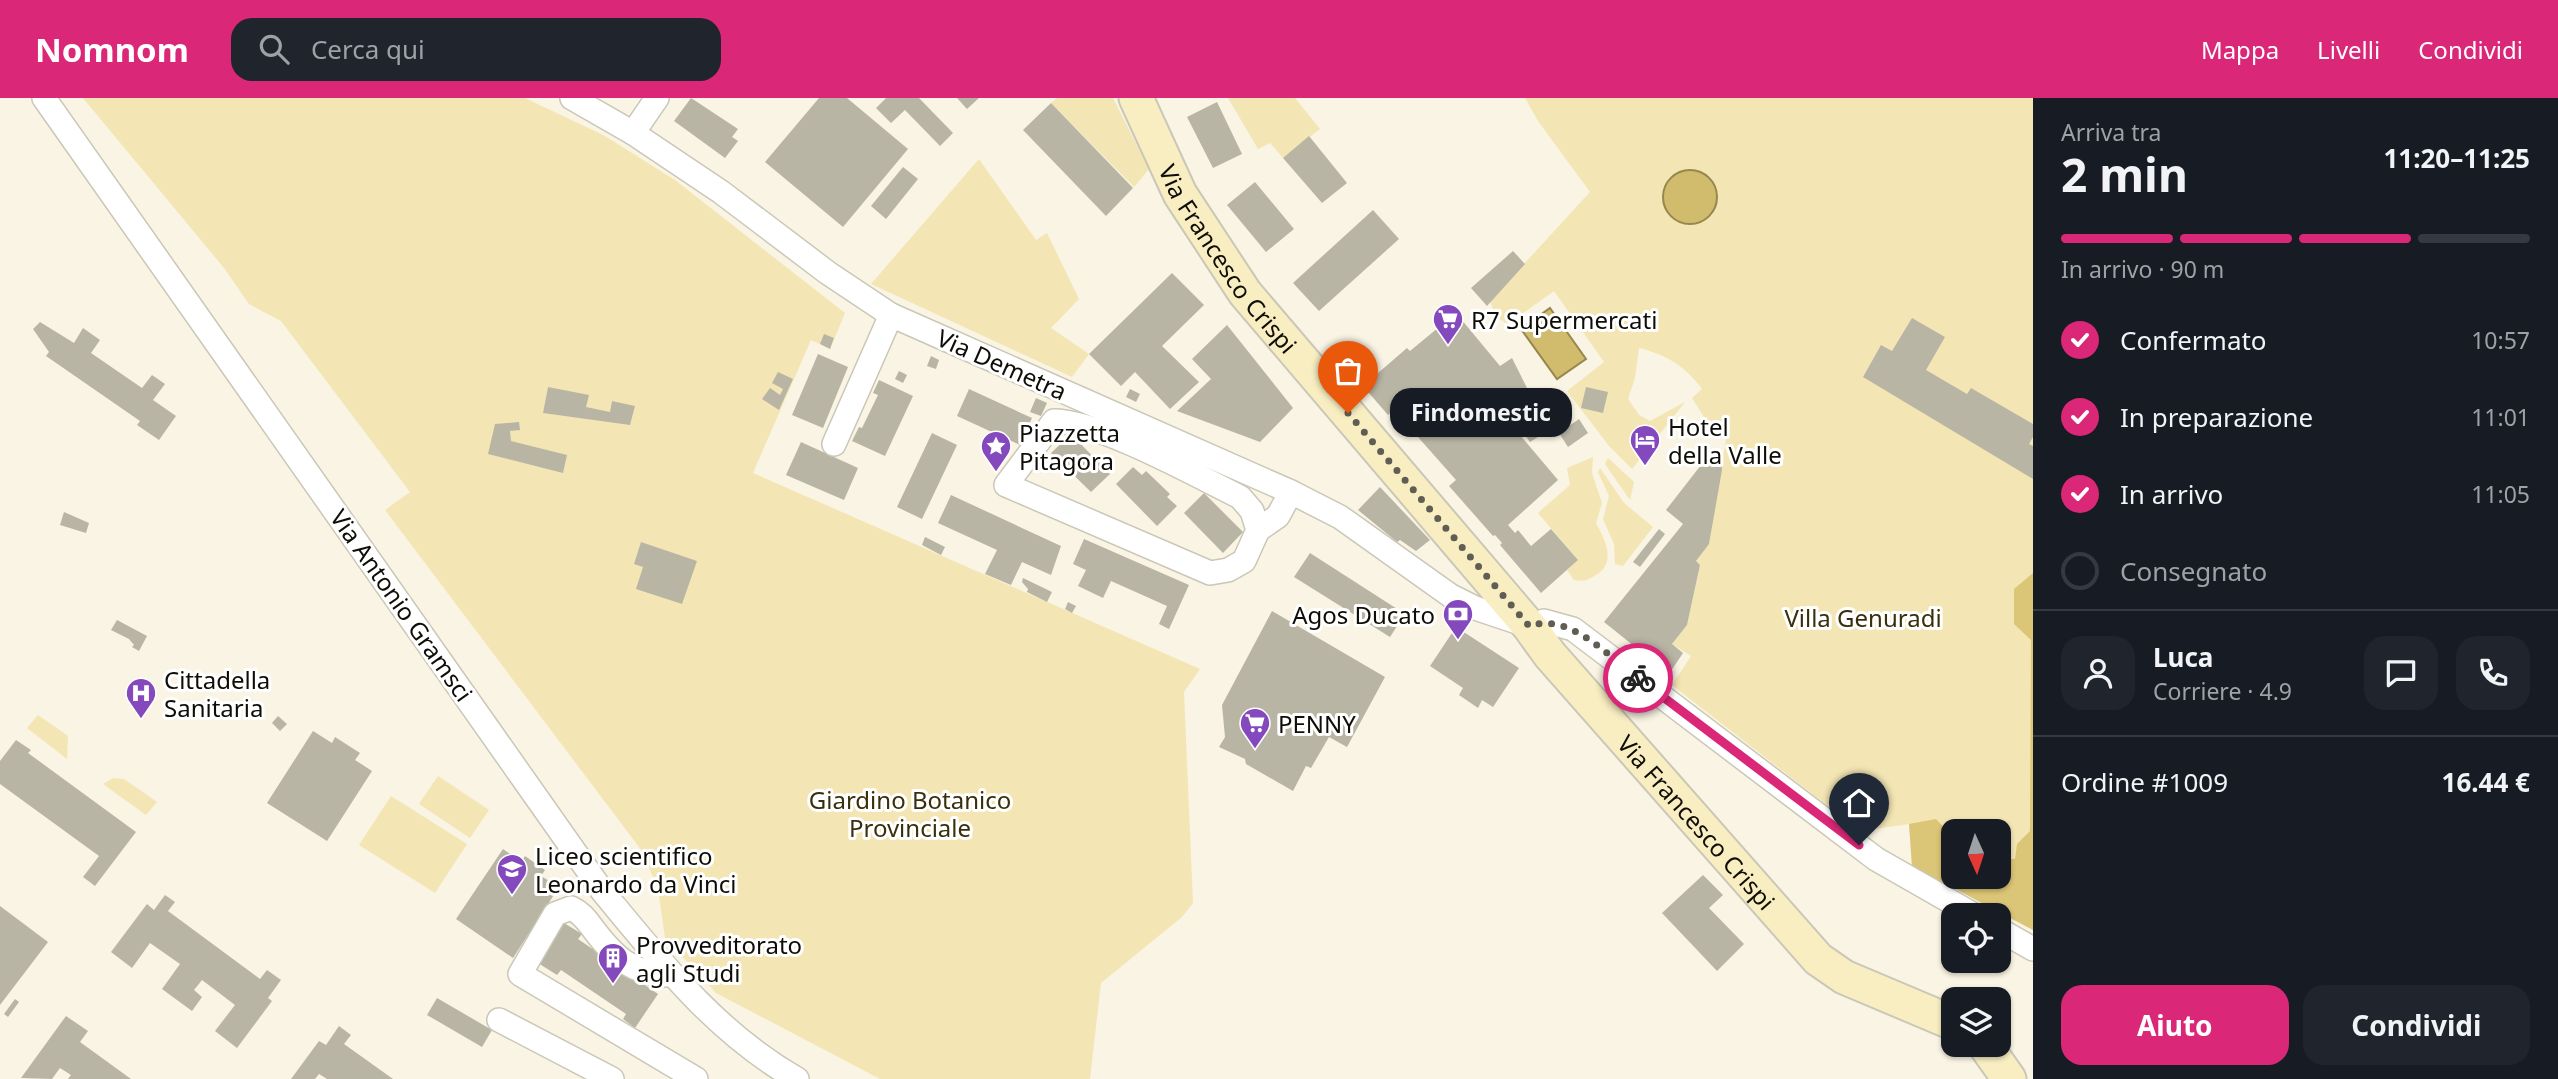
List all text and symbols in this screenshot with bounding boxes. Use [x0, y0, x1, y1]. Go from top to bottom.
search box [231, 18, 721, 81]
text: Nomnom [35, 27, 189, 72]
icon: search [255, 30, 293, 68]
text: Cerca qui [311, 31, 425, 67]
text: Mappa [2201, 33, 2279, 66]
text: Livelli [2317, 33, 2380, 66]
text: Condividi [2418, 33, 2523, 66]
text: Arriva tra [2061, 116, 2161, 148]
text: 11:20–11:25 [2383, 140, 2530, 176]
text: 2 min [2061, 143, 2188, 205]
street label: Via Francesco Crispi [1152, 159, 1305, 360]
text: In arrivo · 90 m [2061, 253, 2224, 285]
supermarket icon: R7 Supermercati [1431, 302, 1465, 346]
place label: R7 Supermercati [1471, 303, 1657, 336]
street label: Via Demetra [932, 321, 1072, 407]
icon: check [2061, 321, 2099, 359]
text: Confermato [2120, 322, 2267, 358]
text: 10:57 [2471, 324, 2530, 356]
pin [1318, 341, 1378, 413]
icon: bag [1329, 352, 1367, 390]
callout: Findomestic [1390, 388, 1572, 438]
text: Findomestic [1411, 396, 1551, 428]
icon: check [2061, 398, 2099, 436]
text: In preparazione [2120, 399, 2313, 435]
text: 11:01 [2471, 401, 2530, 433]
place label: Hotel della Valle [1668, 410, 1782, 471]
place label: Piazzetta Pitagora [1019, 416, 1120, 477]
hotel icon: Hotel della Valle [1628, 423, 1662, 467]
place icon: Piazzetta Pitagora [979, 429, 1013, 473]
icon: check [2061, 475, 2099, 513]
text: In arrivo [2120, 476, 2223, 512]
text: 11:05 [2471, 478, 2530, 510]
street label: Via Antonio Gramsci [323, 502, 481, 708]
text: Consegnato [2120, 553, 2267, 589]
bank icon: Agos Ducato [1441, 597, 1475, 641]
place label: Agos Ducato [1292, 598, 1435, 631]
park label: Villa Genuradi [1784, 601, 1942, 634]
button: person [2061, 636, 2135, 710]
button: chat [2364, 636, 2438, 710]
button: phone [2456, 636, 2530, 710]
text: Luca [2153, 639, 2213, 675]
courier [1603, 643, 1673, 713]
icon: bike [1619, 659, 1657, 697]
place label: Cittadella Sanitaria [164, 663, 270, 724]
text: Corriere · 4.9 [2153, 675, 2292, 707]
hospital icon: Cittadella Sanitaria [124, 676, 158, 720]
supermarket icon: PENNY [1238, 706, 1272, 750]
place label: PENNY [1278, 707, 1356, 740]
street label: Via Francesco Crispi [1611, 727, 1783, 917]
text: Ordine #1009 [2061, 764, 2228, 800]
text: 16.44 € [2442, 764, 2530, 800]
pin [1829, 773, 1889, 845]
park label: Giardino Botanico Provinciale [809, 783, 1011, 844]
icon: home [1840, 784, 1878, 822]
north arrow [1941, 819, 2011, 889]
map controls [1941, 819, 2011, 1057]
place label: Liceo scientifico Leonardo da Vinci [535, 839, 736, 900]
school or university icon: Liceo scientifico Leonardo da Vinci [495, 852, 529, 896]
button: locate [1941, 903, 2011, 973]
place label: Provveditorato agli Studi [636, 928, 802, 989]
building icon: Provveditorato agli Studi [596, 941, 630, 985]
button: Aiuto [2061, 985, 2289, 1065]
button: Condividi [2303, 985, 2530, 1065]
button: layers [1941, 987, 2011, 1057]

